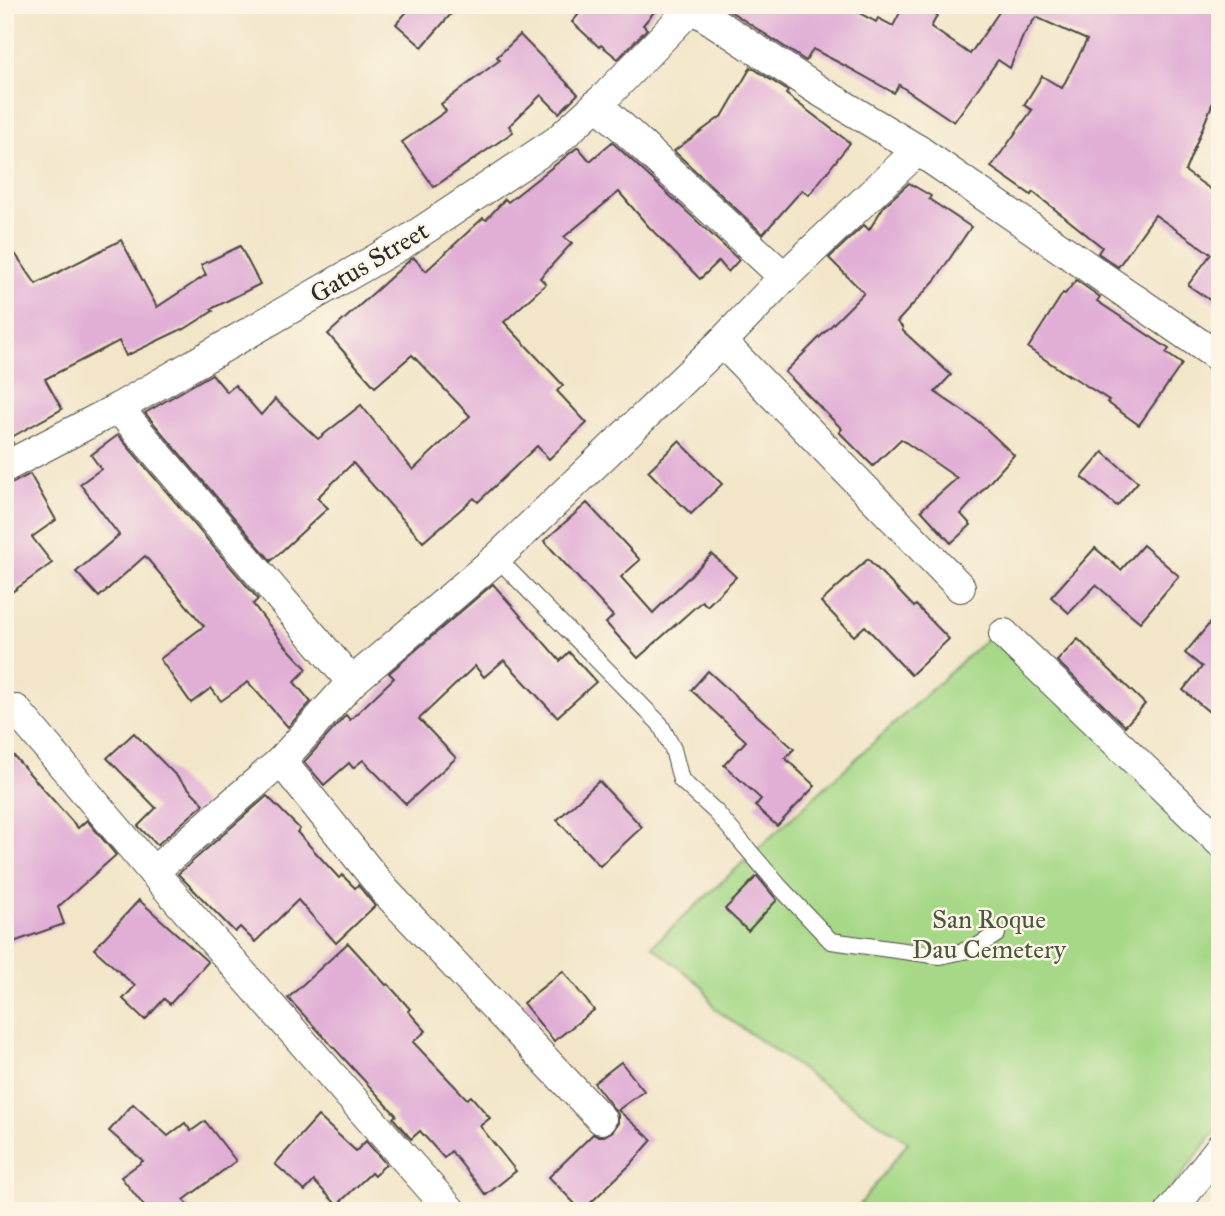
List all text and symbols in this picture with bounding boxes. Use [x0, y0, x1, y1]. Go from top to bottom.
street label: Gatus Street [304, 214, 434, 310]
park label: San Roque Dau Cemetery [912, 903, 1067, 965]

